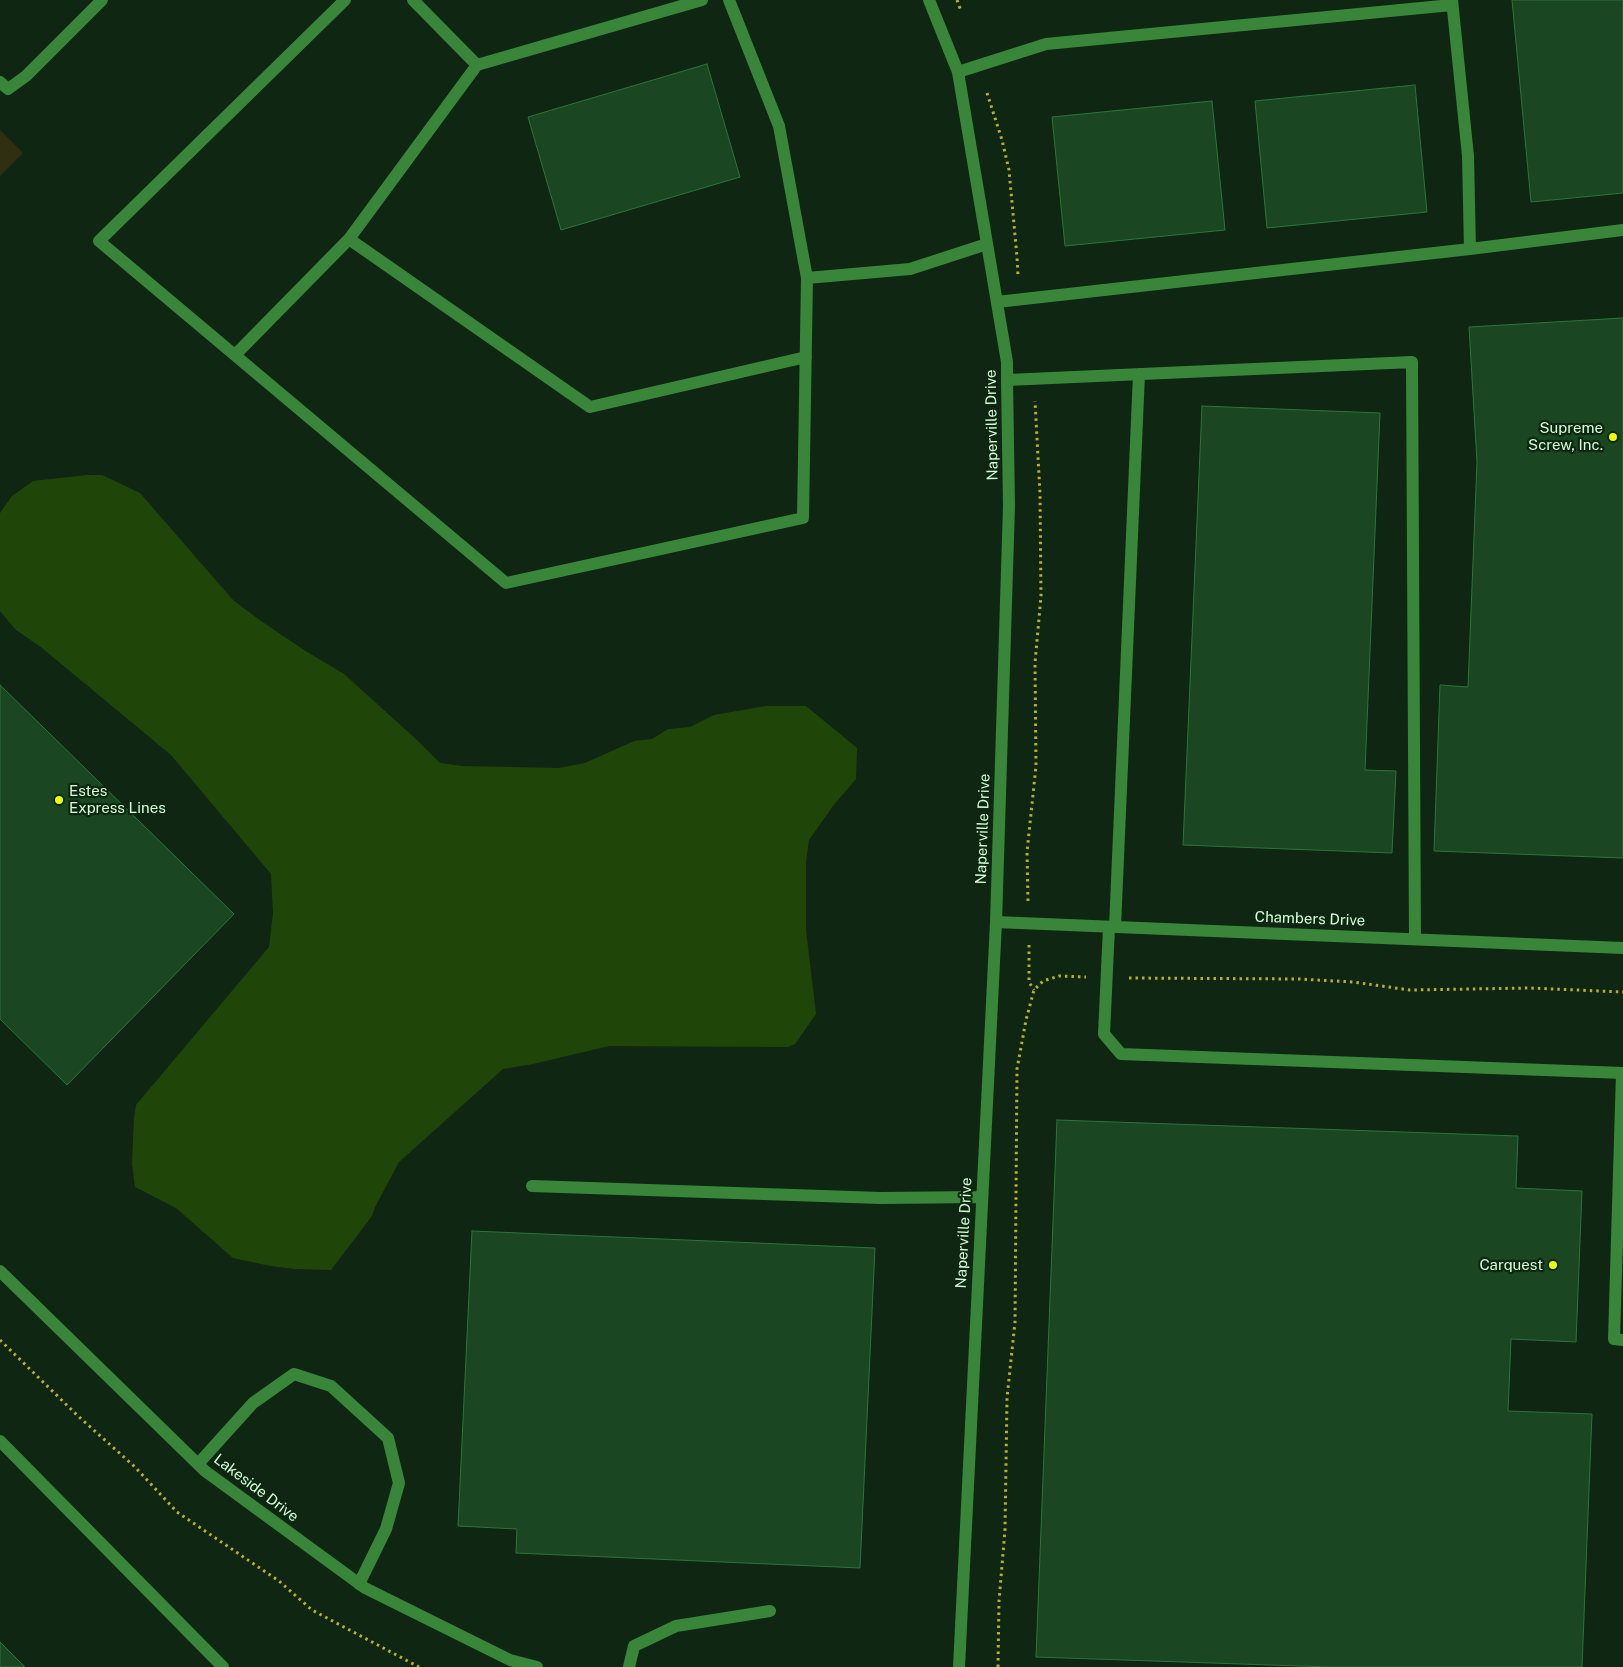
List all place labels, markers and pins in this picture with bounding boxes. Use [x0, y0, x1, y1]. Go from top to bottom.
place label: Supreme Screw, Inc. [1528, 419, 1603, 454]
marker: Supreme Screw, Inc. [1607, 431, 1619, 443]
place label: Estes Express Lines [69, 782, 166, 817]
marker: Estes Express Lines [53, 794, 65, 806]
place label: Carquest [1479, 1256, 1543, 1274]
marker: Carquest [1547, 1259, 1559, 1271]

